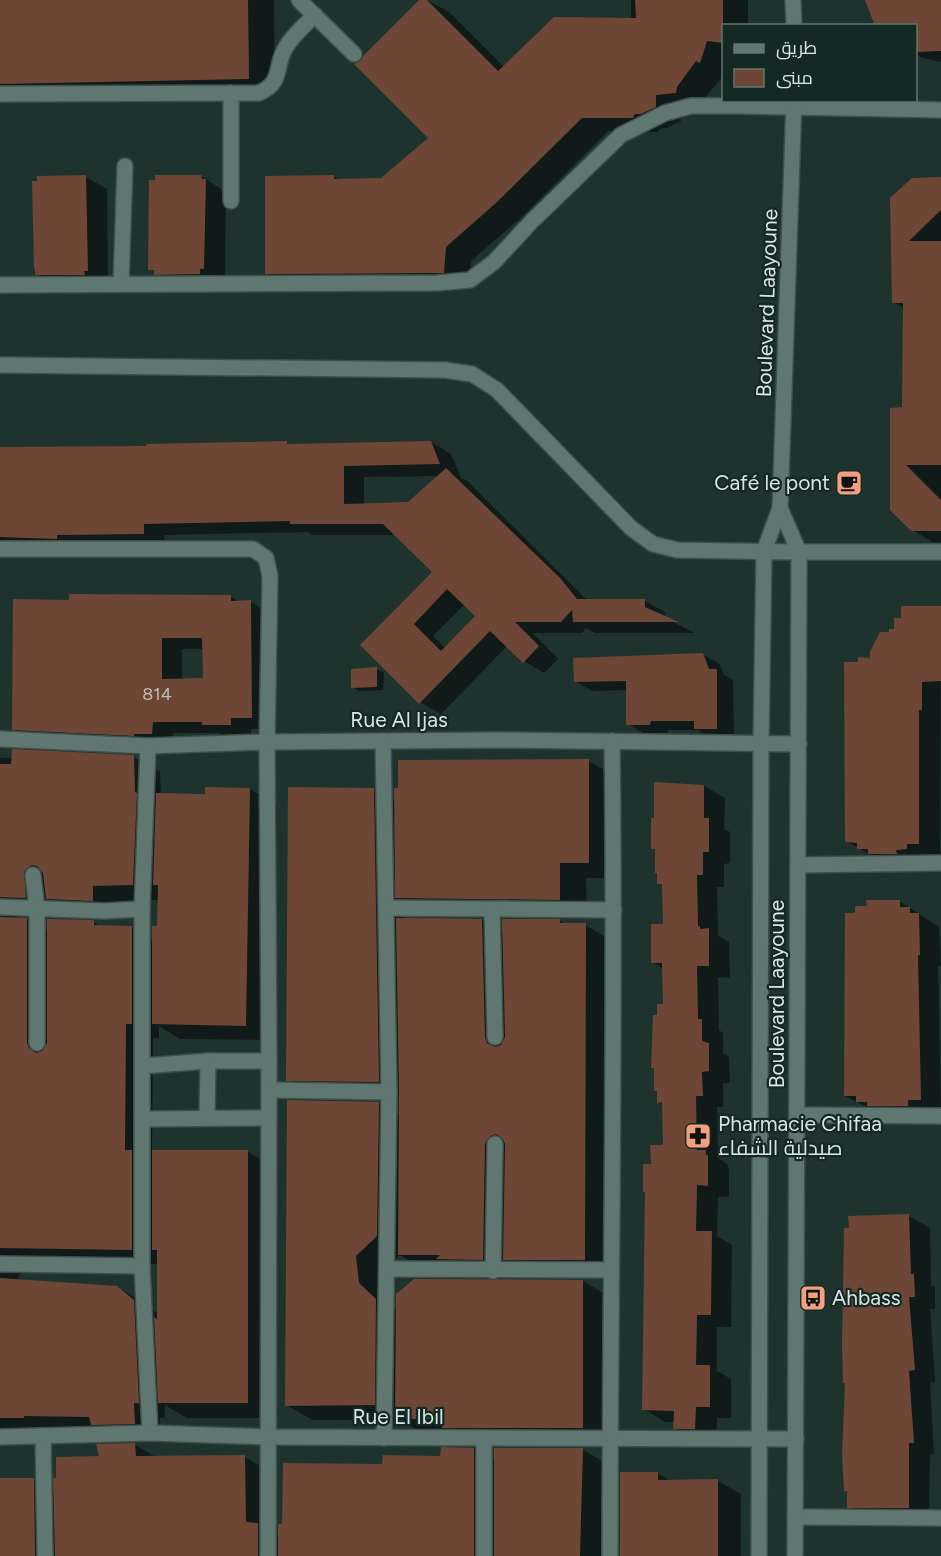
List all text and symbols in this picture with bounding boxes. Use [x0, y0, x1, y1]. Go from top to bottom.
legend [722, 24, 917, 102]
text: طريق [776, 37, 817, 60]
text: مبنى [776, 67, 813, 89]
street label: Boulevard Laayoune [751, 208, 782, 398]
cafe icon: Café le pont [834, 468, 864, 498]
place label: Café le pont [714, 470, 830, 495]
house number: 814 [142, 683, 172, 705]
street label: Rue Al Ijas [350, 707, 448, 732]
street label: Boulevard Laayoune [764, 900, 789, 1088]
place label: Pharmacie Chifaa صيدلية الشفاء [718, 1111, 882, 1160]
pharmacy icon: Pharmacie Chifaa صيدلية الشفاء [683, 1121, 713, 1151]
bus stop icon: Ahbass [798, 1283, 828, 1313]
place label: Ahbass [832, 1285, 901, 1310]
street label: Rue El Ibil [352, 1404, 444, 1429]

